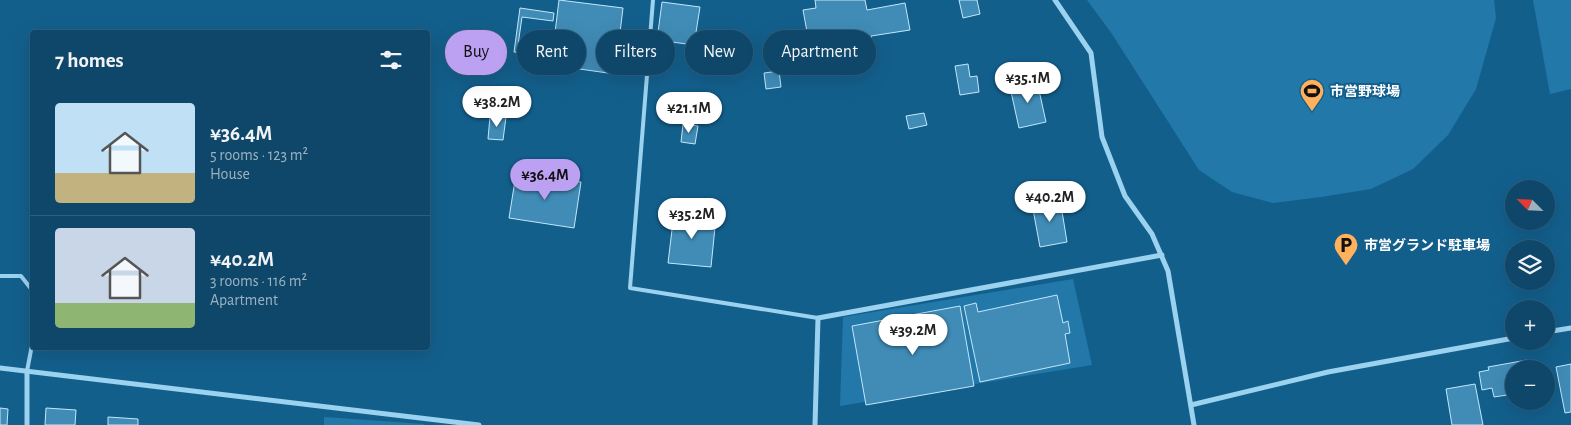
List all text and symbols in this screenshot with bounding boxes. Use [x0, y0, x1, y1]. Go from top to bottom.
chip: Buy [445, 30, 507, 75]
chip: Rent [517, 30, 586, 75]
chip: Filters [596, 30, 675, 75]
chip: New [685, 30, 753, 75]
chip: Apartment [763, 30, 876, 75]
icon: filters [377, 46, 405, 74]
text: 7 homes [55, 50, 124, 71]
pin: ¥35.1M [987, 62, 1069, 104]
text: ¥35.1M [1006, 70, 1050, 86]
sports icon: 市営野球場 [1299, 78, 1325, 112]
place label: 市営野球場 [1330, 84, 1400, 99]
pin: ¥38.2M [456, 86, 538, 128]
pin: ¥21.1M [648, 92, 730, 134]
text: ¥38.2M [473, 94, 521, 110]
text: ¥21.1M [667, 100, 711, 116]
icon: home [95, 123, 155, 183]
text: ¥36.4M [210, 123, 272, 144]
text: 5 rooms · 123 m² [210, 147, 308, 163]
pin: ¥36.4M [504, 158, 586, 201]
text: House [210, 166, 250, 182]
text: ¥36.4M [521, 167, 569, 183]
pin: ¥40.2M [1009, 180, 1091, 223]
north arrow [1505, 180, 1555, 230]
map controls [1505, 180, 1555, 410]
text: ¥40.2M [1026, 189, 1074, 205]
pin: ¥35.2M [651, 198, 733, 240]
text: ¥35.2M [669, 206, 715, 222]
parking icon: 市営グランド駐車場 [1333, 232, 1359, 266]
place label: 市営グランド駐車場 [1364, 237, 1490, 253]
button: layers [1505, 240, 1555, 290]
icon: home [95, 248, 155, 308]
text: ¥40.2M [210, 249, 274, 270]
text: 3 rooms · 116 m² [210, 273, 307, 289]
text: Apartment [210, 292, 278, 308]
button: + [1505, 300, 1555, 350]
pin: ¥39.2M [872, 314, 954, 356]
text: ¥39.2M [890, 322, 937, 338]
button: − [1505, 360, 1555, 410]

